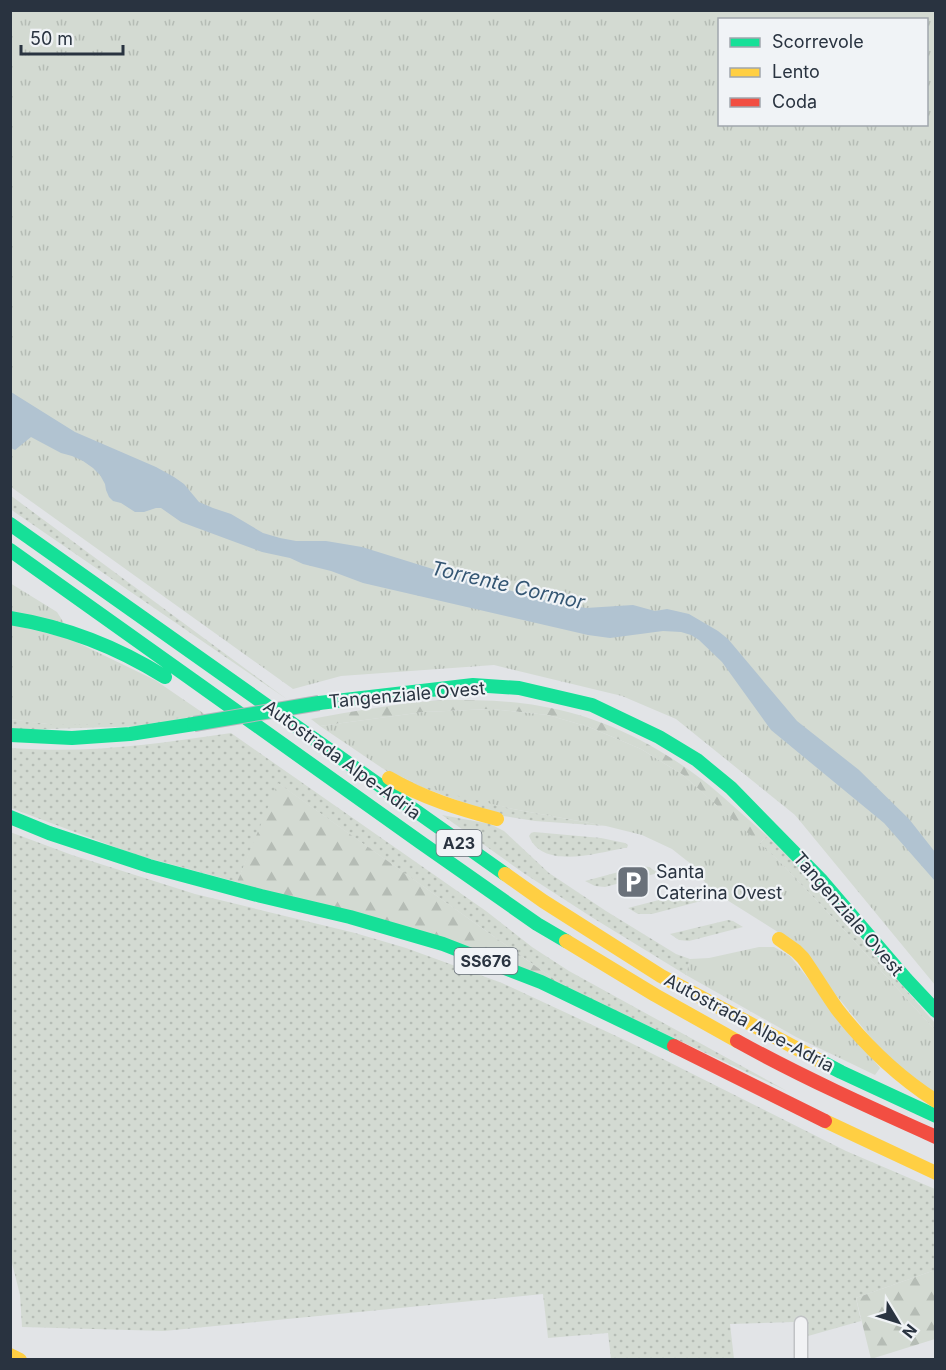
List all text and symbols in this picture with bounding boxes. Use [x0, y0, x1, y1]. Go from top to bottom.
scale bar [21, 18, 123, 56]
legend [718, 18, 928, 126]
text: 50 m [30, 28, 73, 49]
text: Scorrevole [772, 31, 864, 52]
text: Lento [772, 61, 820, 82]
text: Coda [772, 91, 817, 112]
water label: Torrente Cormor [429, 556, 588, 614]
street label: Tangenziale Ovest [328, 677, 486, 712]
street label: Autostrada Alpe-Adria [260, 696, 425, 824]
road number: A23 [436, 830, 482, 856]
street label: Tangenziale Ovest [789, 848, 908, 980]
place label: Santa Caterina Ovest [656, 861, 782, 903]
parking icon: Santa Caterina Ovest [615, 864, 651, 900]
road number: SS676 [454, 948, 518, 974]
street label: Autostrada Alpe-Adria [661, 969, 838, 1076]
north arrow [868, 1292, 928, 1352]
text: N [898, 1320, 921, 1342]

